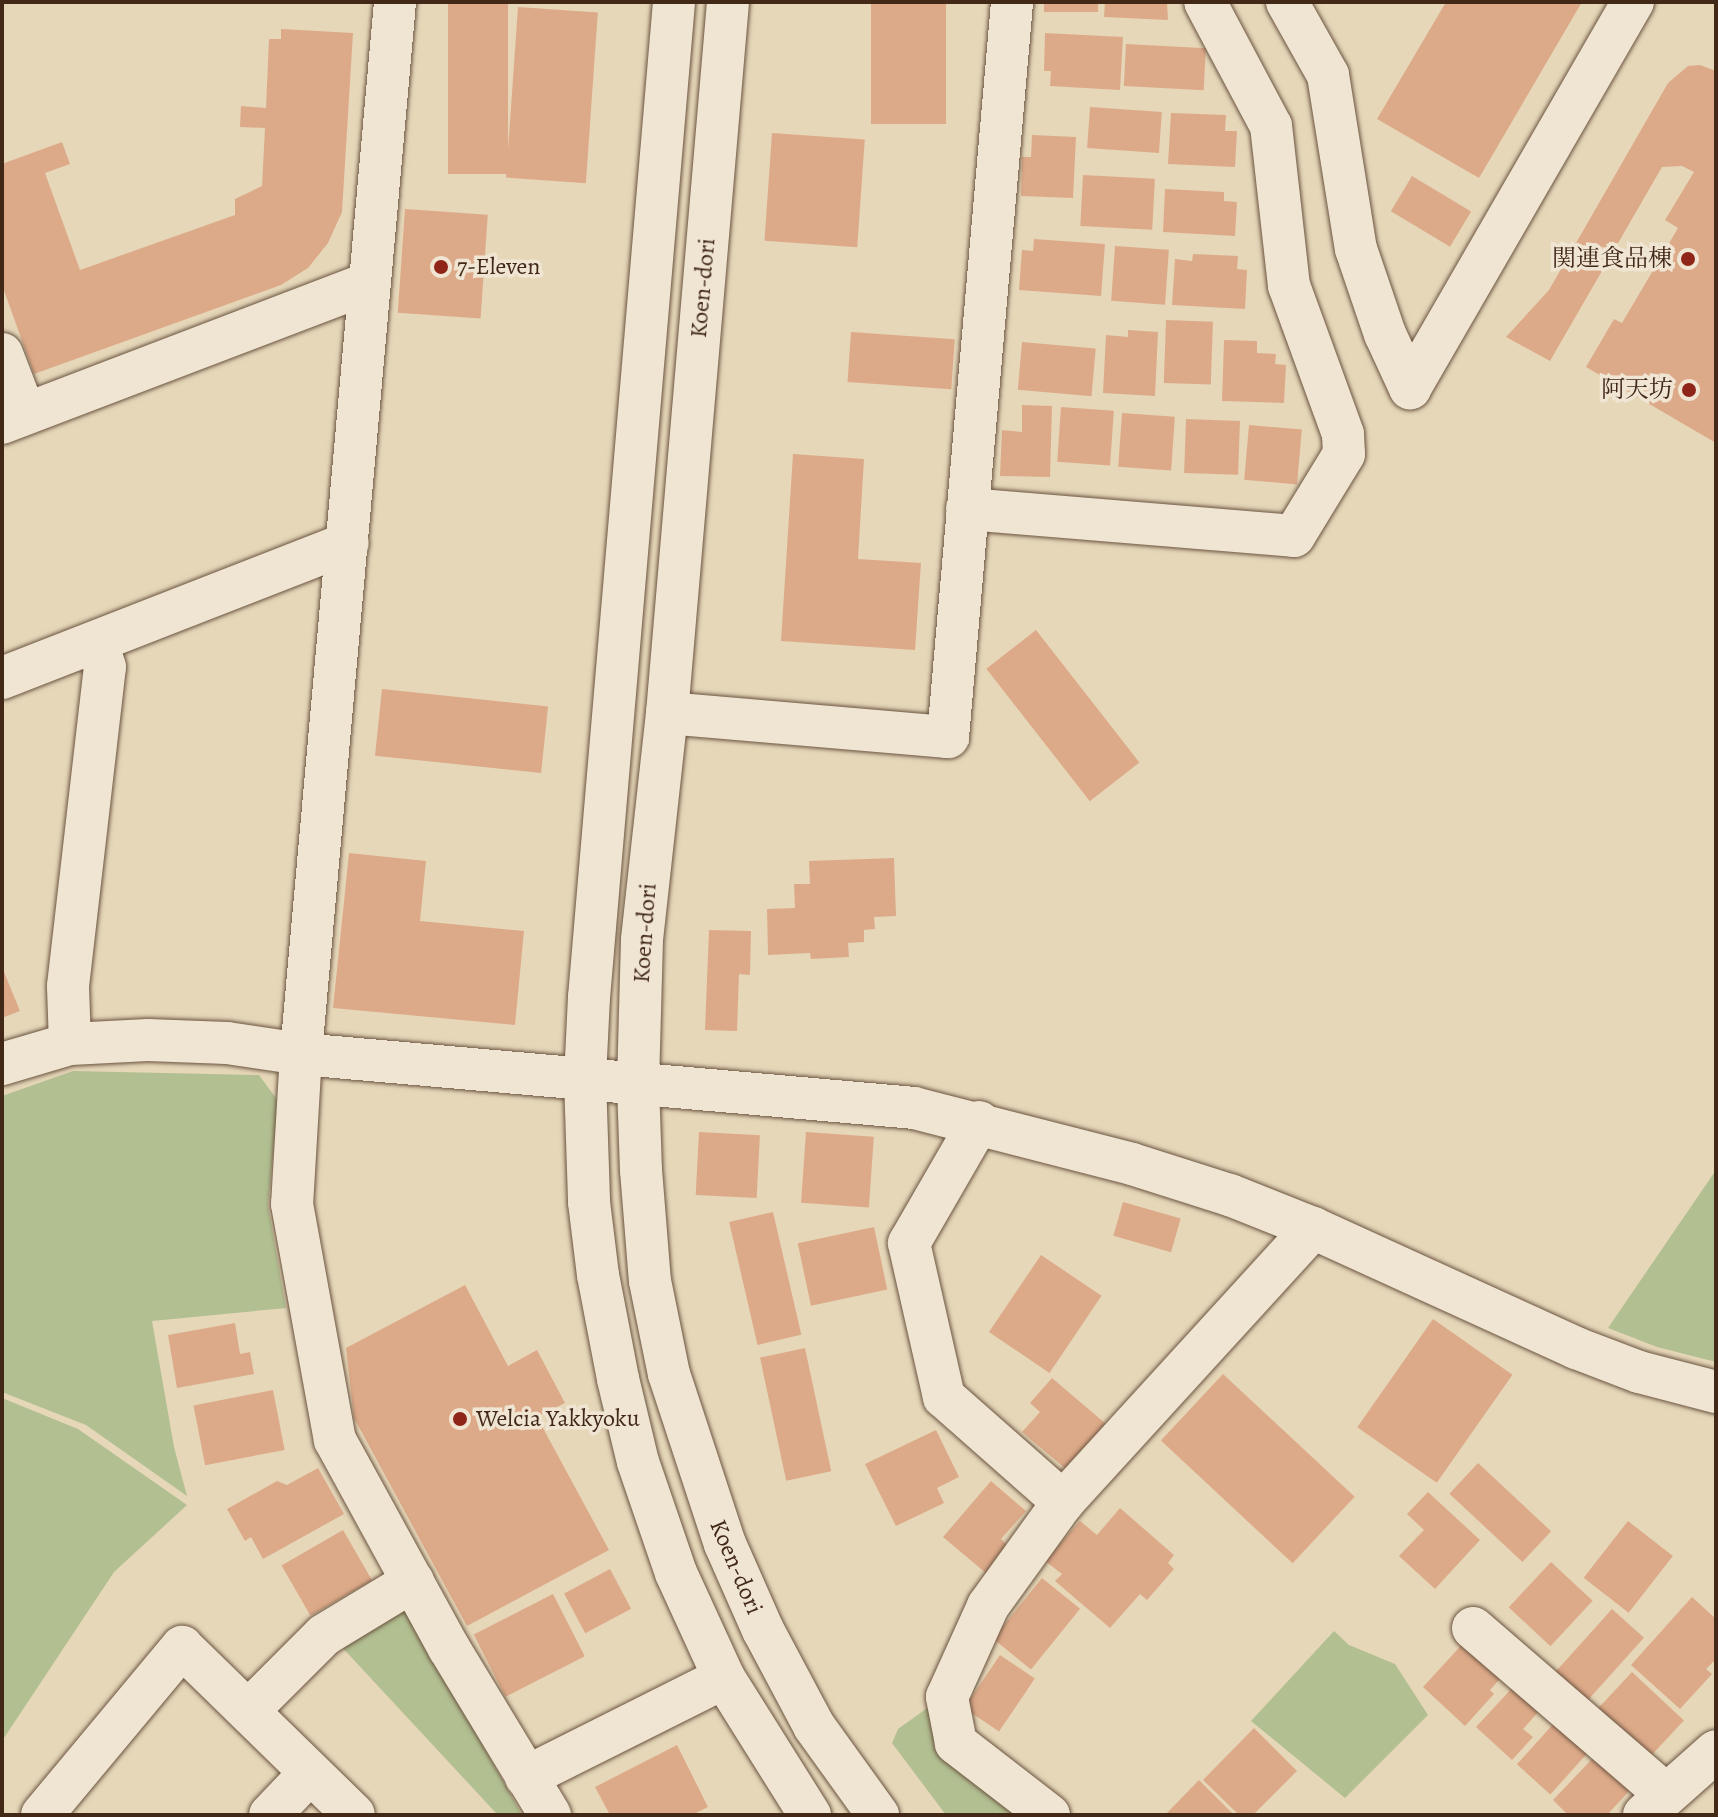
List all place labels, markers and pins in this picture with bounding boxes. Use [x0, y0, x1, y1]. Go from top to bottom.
place label: 関連食品棟 [1552, 245, 1672, 273]
marker: 関連食品棟 [1679, 250, 1697, 268]
place label: 7-Eleven [457, 253, 540, 281]
marker: 7-Eleven [432, 258, 450, 276]
place label: 阿天坊 [1601, 376, 1673, 404]
marker: 阿天坊 [1680, 381, 1698, 399]
place label: Welcia Yakkyoku [476, 1405, 640, 1433]
marker: Welcia Yakkyoku [451, 1410, 469, 1428]

